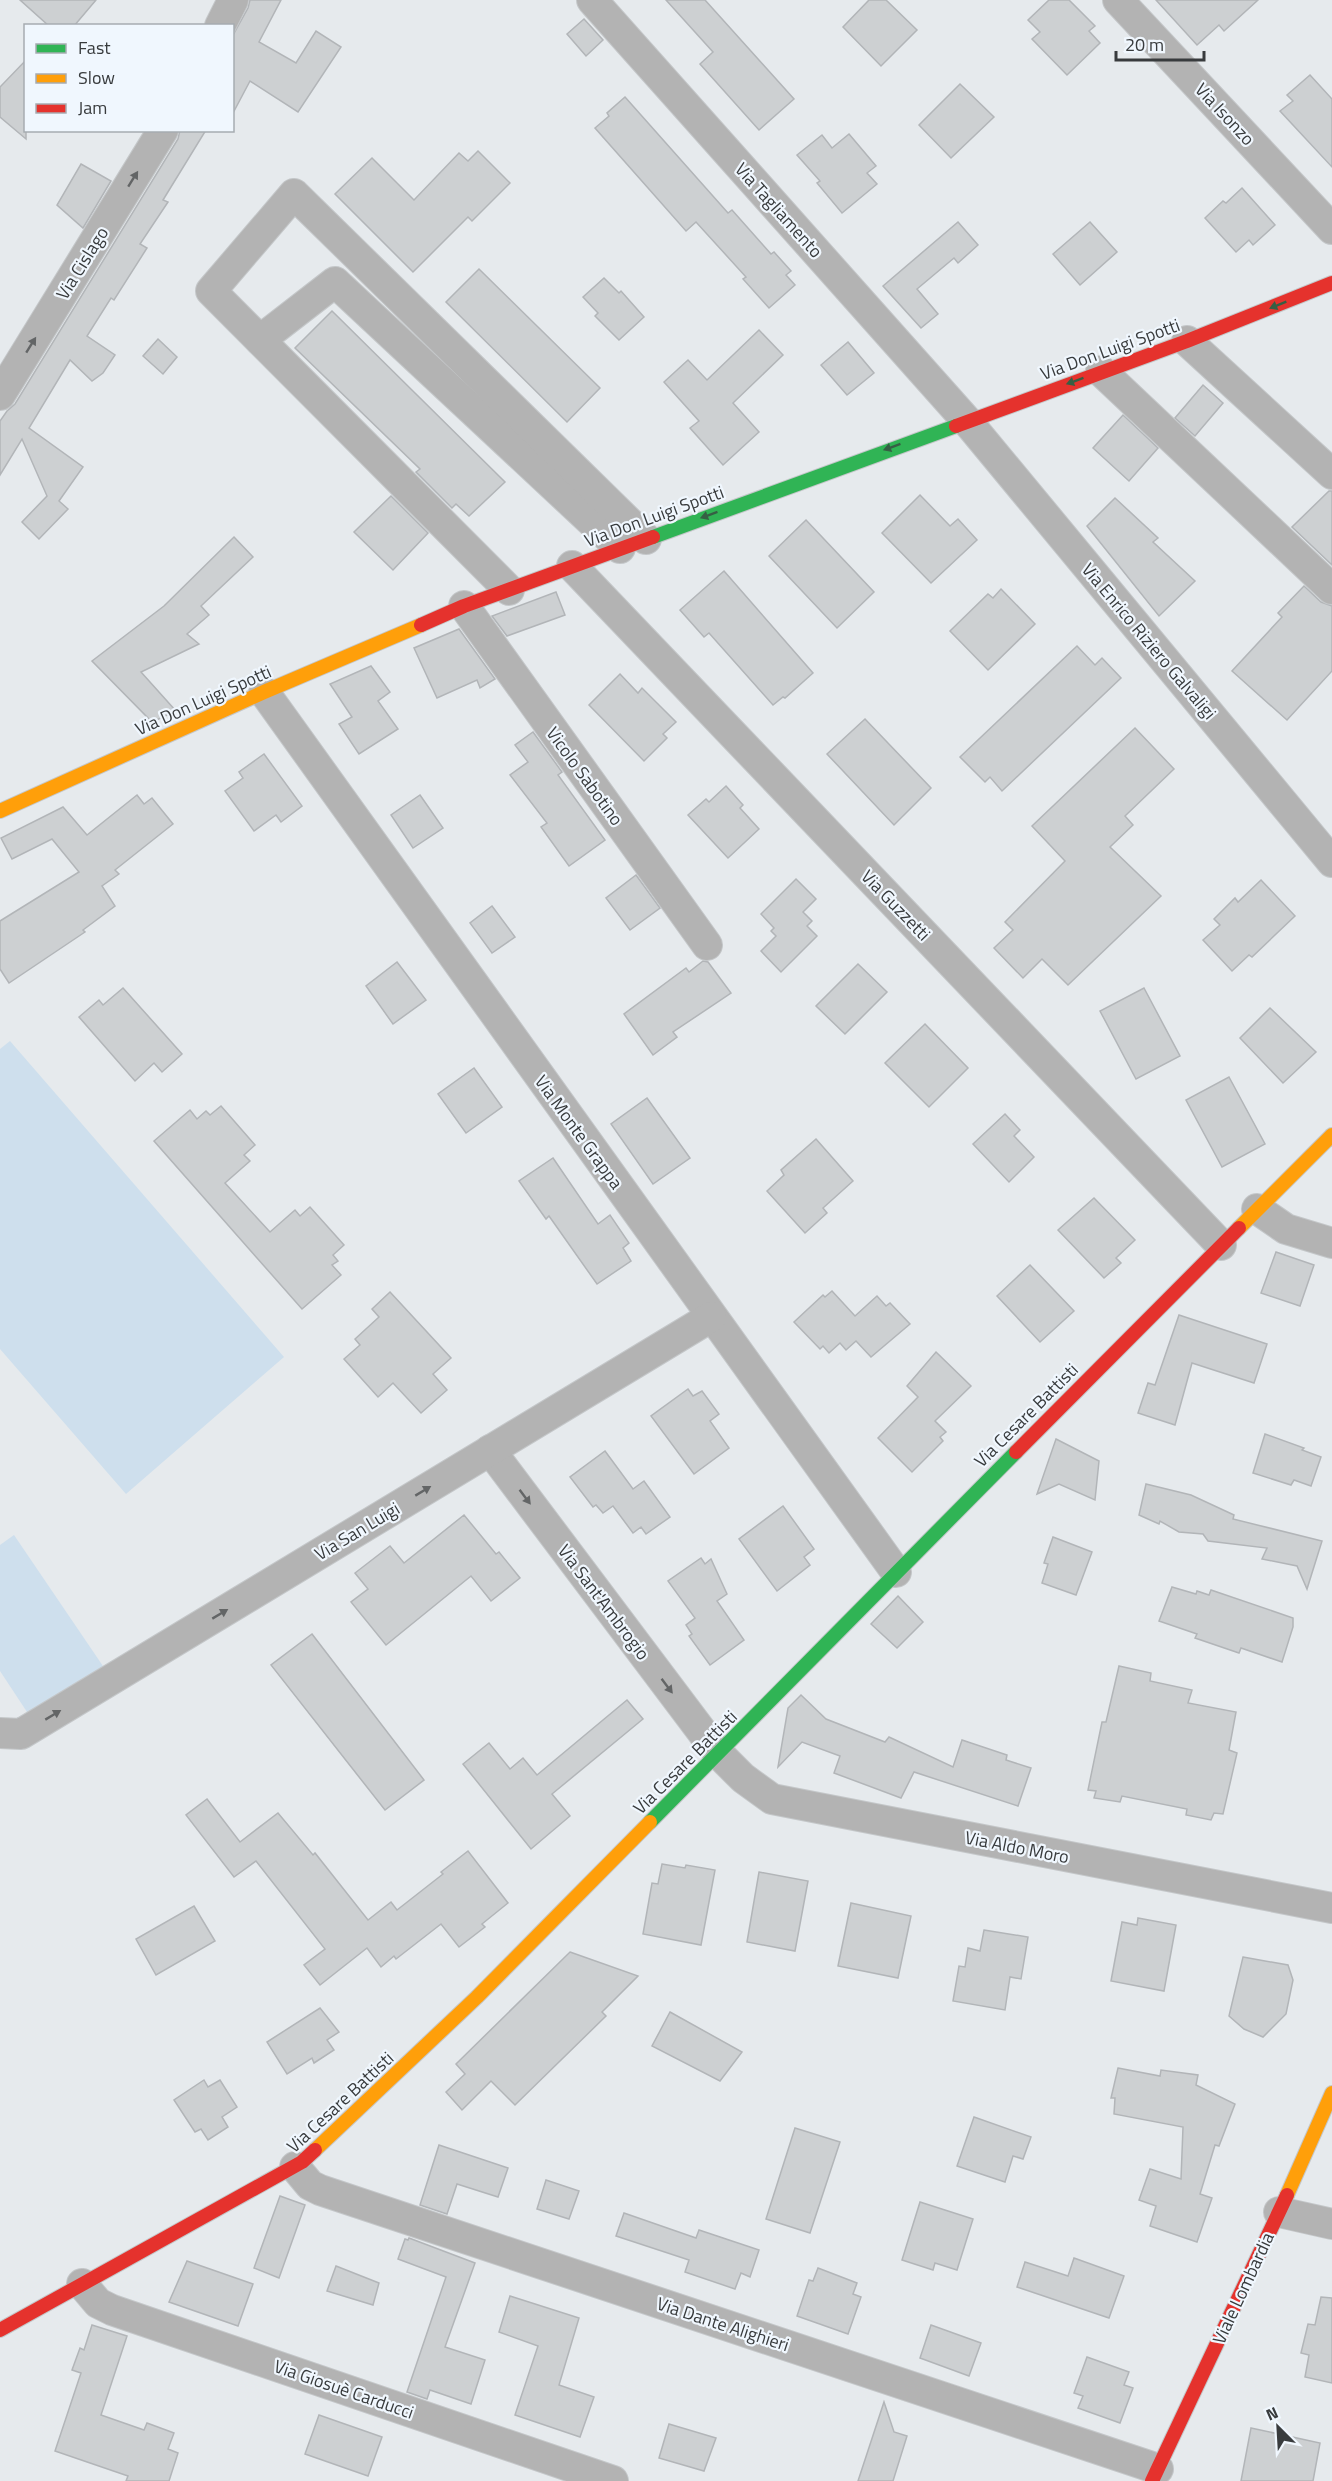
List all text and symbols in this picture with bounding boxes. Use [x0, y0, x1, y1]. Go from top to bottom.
legend [24, 24, 234, 132]
scale bar [1116, 24, 1204, 62]
text: 20 m [1125, 31, 1164, 58]
text: Fast [78, 34, 111, 61]
text: Slow [78, 64, 115, 91]
street label: Via Isonzo [1189, 77, 1261, 151]
text: Jam [78, 94, 107, 121]
street label: Via Tagliamento [729, 156, 829, 264]
one-way arrow [128, 171, 139, 187]
street label: Via Cislago [49, 221, 115, 305]
one-way arrow [1268, 300, 1286, 310]
street label: Via Don Luigi Spotti [1037, 311, 1183, 387]
one-way arrow [25, 337, 36, 353]
one-way arrow [1066, 376, 1084, 386]
one-way arrow [883, 443, 901, 453]
street label: Via Don Luigi Spotti [581, 478, 727, 554]
one-way arrow [700, 511, 718, 521]
street label: Via Enrico Riziero Galvaligi [1075, 557, 1223, 725]
street label: Via Don Luigi Spotti [131, 658, 275, 742]
street label: Vicolo Sabotino [540, 721, 630, 831]
street label: Via Guzzetti [855, 863, 937, 947]
street label: Via Monte Grappa [528, 1069, 630, 1195]
street label: Via Cesare Battisti [968, 1357, 1084, 1473]
one-way arrow [415, 1485, 431, 1496]
one-way arrow [518, 1489, 531, 1505]
street label: Via San Luigi [309, 1495, 405, 1567]
street label: Via Sant'Ambrogio [552, 1539, 656, 1665]
one-way arrow [212, 1608, 228, 1619]
one-way arrow [661, 1678, 673, 1694]
street label: Via Cesare Battisti [627, 1704, 743, 1820]
one-way arrow [45, 1709, 61, 1720]
street label: Via Aldo Moro [963, 1824, 1071, 1870]
street label: Via Cesare Battisti [280, 2045, 400, 2159]
street label: Viale Lombardia [1205, 2228, 1281, 2348]
street label: Via Dante Alighieri [653, 2290, 793, 2358]
street label: Via Giosuè Carducci [270, 2352, 418, 2426]
north arrow [1248, 2397, 1308, 2457]
text: N [1262, 2400, 1282, 2427]

